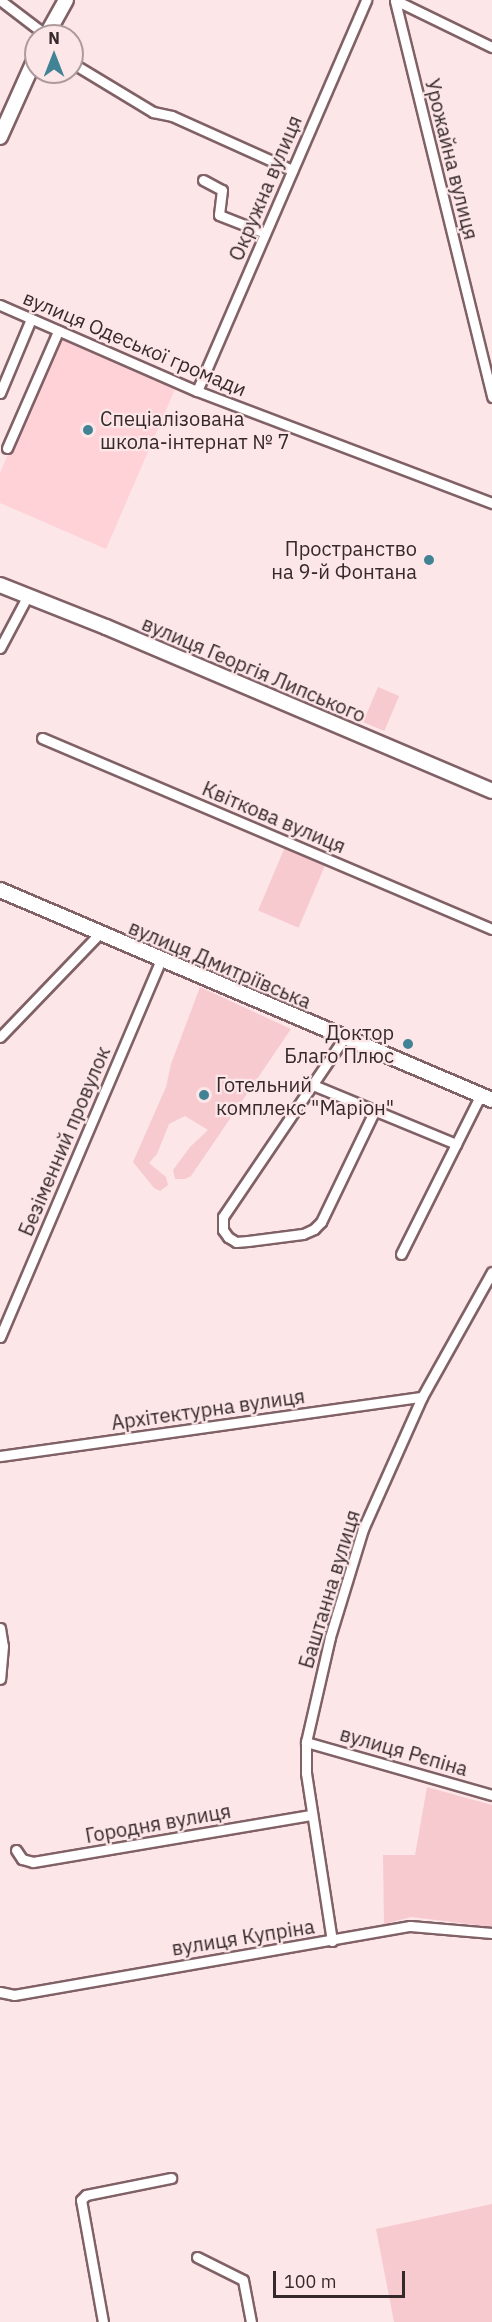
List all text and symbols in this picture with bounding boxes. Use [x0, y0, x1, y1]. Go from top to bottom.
north arrow [24, 24, 84, 84]
text: N [48, 28, 60, 48]
street label: Урожайна вулиця [420, 76, 484, 242]
street label: Окружна вулиця [224, 112, 306, 264]
street label: вулиця Одеської громади [20, 285, 250, 401]
place label: Спеціалізована школа-інтернат № 7 [100, 406, 290, 453]
marker: Спеціалізована школа-інтернат № 7 [81, 423, 95, 437]
place label: Пространство на 9-й Фонтана [271, 536, 417, 583]
marker: Пространство на 9-й Фонтана [422, 553, 436, 567]
street label: вулиця Георгія Липського [138, 611, 370, 727]
street label: Квіткова вулиця [199, 776, 349, 858]
street label: вулиця Дмитріївська [125, 915, 315, 1013]
place label: Доктор Благо Плюс [284, 1020, 394, 1067]
marker: Доктор Благо Плюс [399, 1035, 417, 1053]
street label: Безіменний провулок [13, 1043, 115, 1239]
place label: Готельний комплекс "Маріон" [216, 1072, 394, 1119]
marker: Готельний комплекс "Маріон" [197, 1088, 211, 1102]
street label: Архітектурна вулиця [110, 1384, 306, 1434]
street label: Баштанна вулиця [293, 1507, 365, 1671]
street label: вулиця Рєпіна [337, 1721, 471, 1781]
street label: Городня вулиця [83, 1798, 233, 1848]
street label: вулиця Купріна [170, 1914, 316, 1960]
scale bar [276, 2259, 408, 2297]
text: 100 m [284, 2270, 336, 2293]

